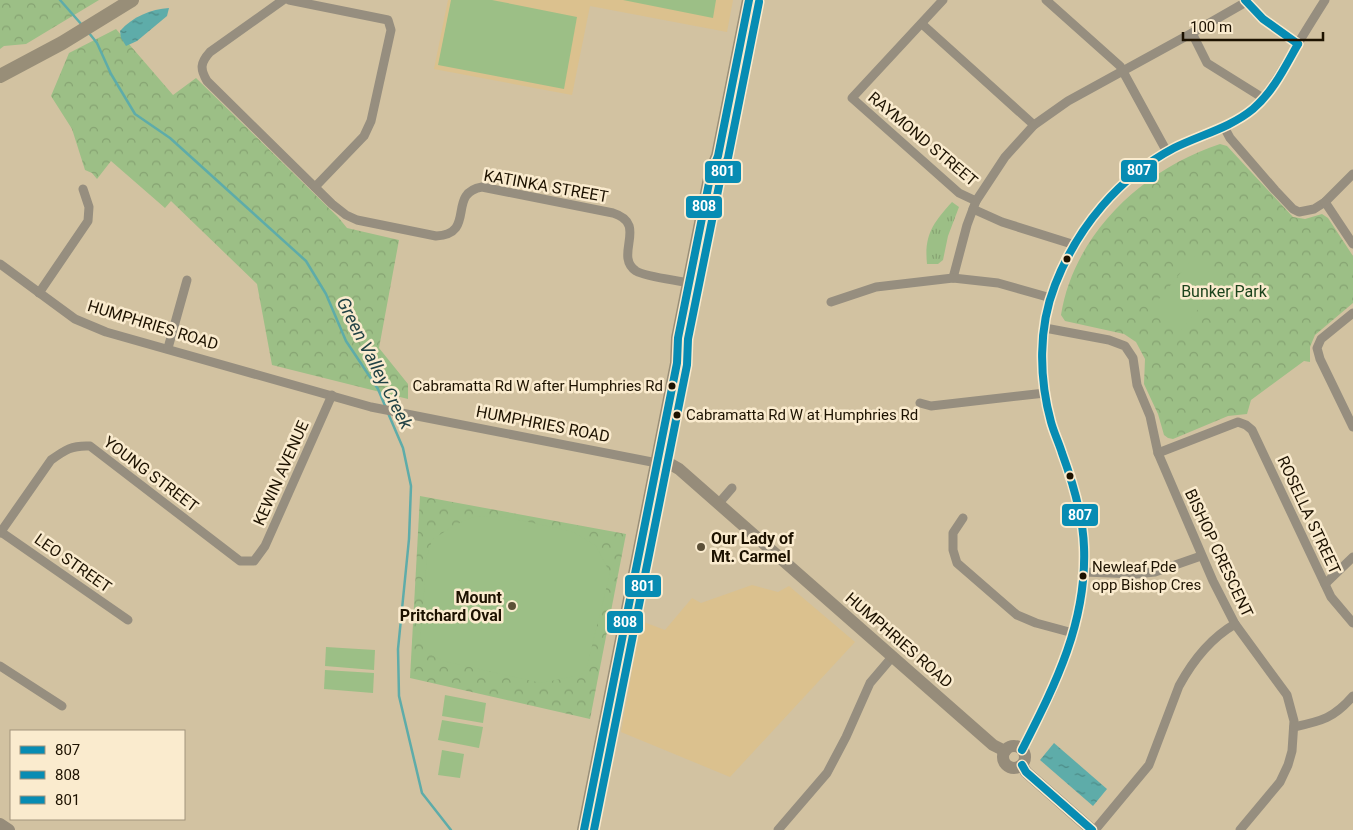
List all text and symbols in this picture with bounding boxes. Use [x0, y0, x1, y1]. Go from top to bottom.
scale bar [1183, 10, 1323, 42]
text: 100 m [1190, 18, 1232, 36]
street label: RAYMOND STREET [864, 88, 982, 191]
line badge: 807 [1120, 159, 1158, 183]
line badge: 801 [704, 160, 742, 184]
text: 807 [1127, 162, 1151, 178]
text: 801 [711, 163, 735, 179]
street label: KATINKA STREET [482, 166, 610, 206]
line badge: 808 [685, 195, 723, 219]
text: 808 [692, 198, 716, 214]
unlabelled marker [1062, 254, 1072, 264]
park label: Bunker Park [1181, 282, 1268, 301]
water label: Green Valley Creek [333, 294, 418, 433]
street label: HUMPHRIES ROAD [85, 296, 221, 354]
place label: Cabramatta Rd W after Humphries Rd [413, 377, 663, 395]
marker: Cabramatta Rd W after Humphries Rd [667, 381, 677, 391]
street label: HUMPHRIES ROAD [475, 402, 611, 446]
place label: Cabramatta Rd W at Humphries Rd [686, 406, 918, 424]
marker: Cabramatta Rd W at Humphries Rd [672, 410, 682, 420]
street label: KEWIN AVENUE [249, 418, 313, 528]
street label: YOUNG STREET [100, 432, 203, 516]
street label: ROSELLA STREET [1273, 453, 1345, 577]
unlabelled marker [1065, 471, 1075, 481]
street label: BISHOP CRESCENT [1181, 486, 1257, 621]
line badge: 807 [1061, 503, 1099, 527]
text: 807 [1068, 507, 1092, 523]
place label: Our Lady of Mt. Carmel [711, 529, 794, 566]
street label: LEO STREET [31, 530, 115, 597]
marker: Our Lady of Mt. Carmel [695, 541, 707, 553]
place label: Newleaf Pde opp Bishop Cres [1092, 558, 1201, 594]
marker: Newleaf Pde opp Bishop Cres [1078, 571, 1088, 581]
line badge: 801 [624, 574, 662, 598]
text: 801 [631, 578, 655, 594]
place label: Mount Pritchard Oval [400, 588, 503, 625]
street label: HUMPHRIES ROAD [842, 588, 956, 692]
marker: Mount Pritchard Oval [506, 600, 518, 612]
line badge: 808 [606, 610, 644, 634]
text: 808 [613, 614, 637, 630]
legend [10, 730, 185, 820]
text: 807 [55, 741, 80, 759]
text: 808 [55, 766, 80, 784]
text: 801 [55, 791, 80, 809]

